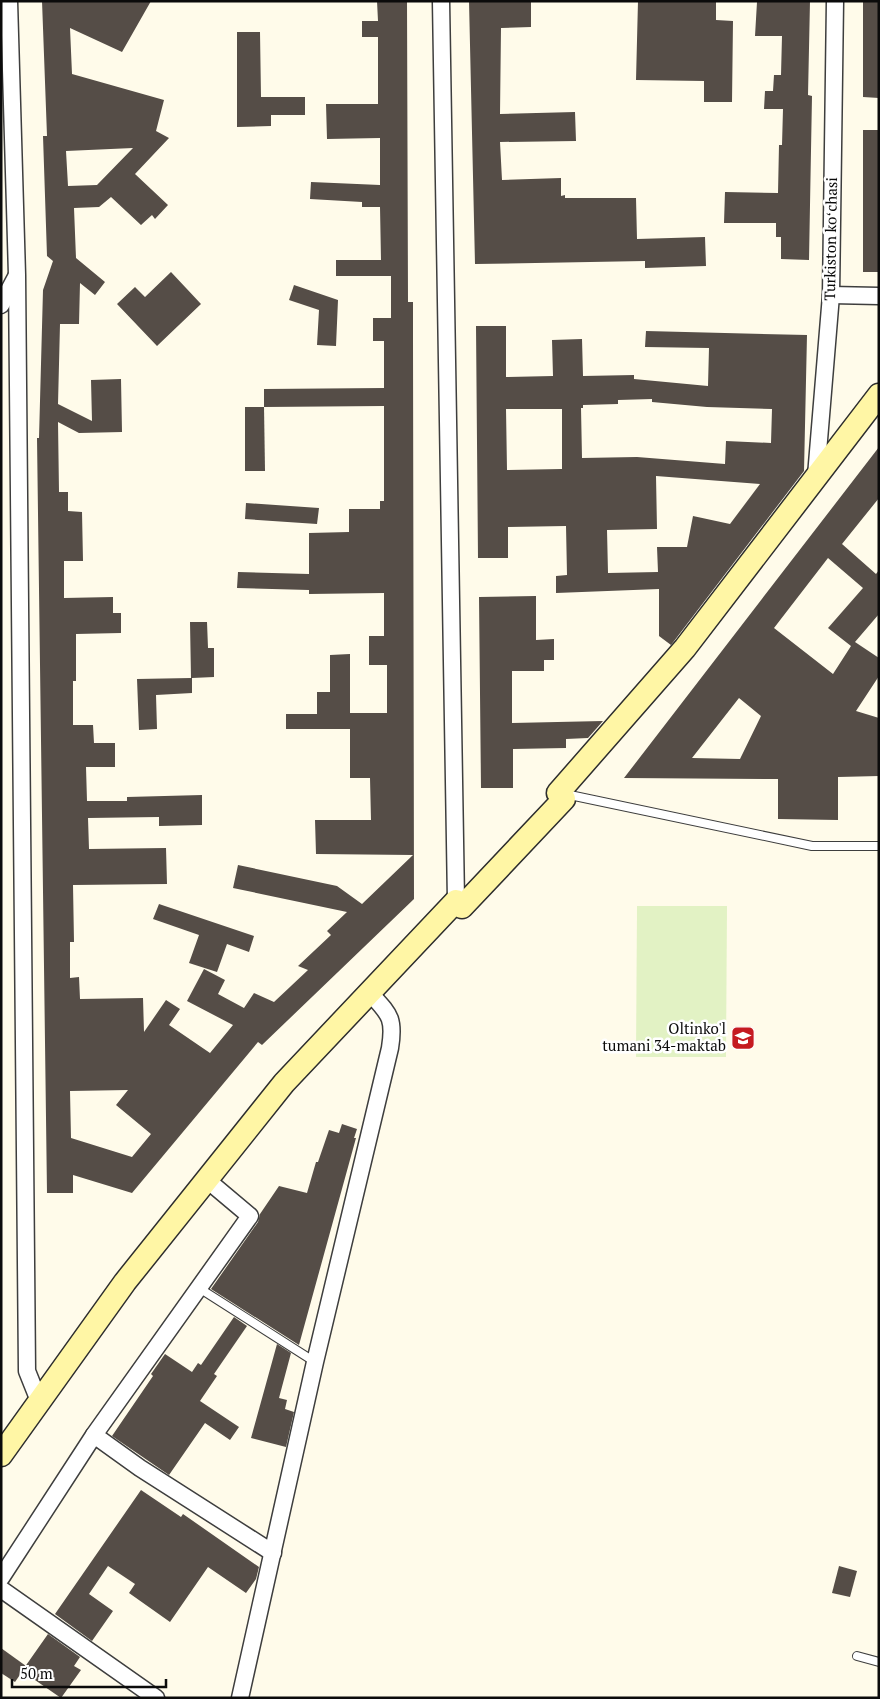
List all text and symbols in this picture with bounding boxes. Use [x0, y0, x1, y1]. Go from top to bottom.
street label: Turkiston koʻchasi [819, 177, 841, 301]
place label: Oltinko'l tumani 34-maktab [602, 1018, 726, 1055]
school or university icon: Oltinko'l tumani 34-maktab [730, 1025, 756, 1051]
scale bar [12, 1656, 166, 1688]
text: 50 m [20, 1663, 53, 1683]

